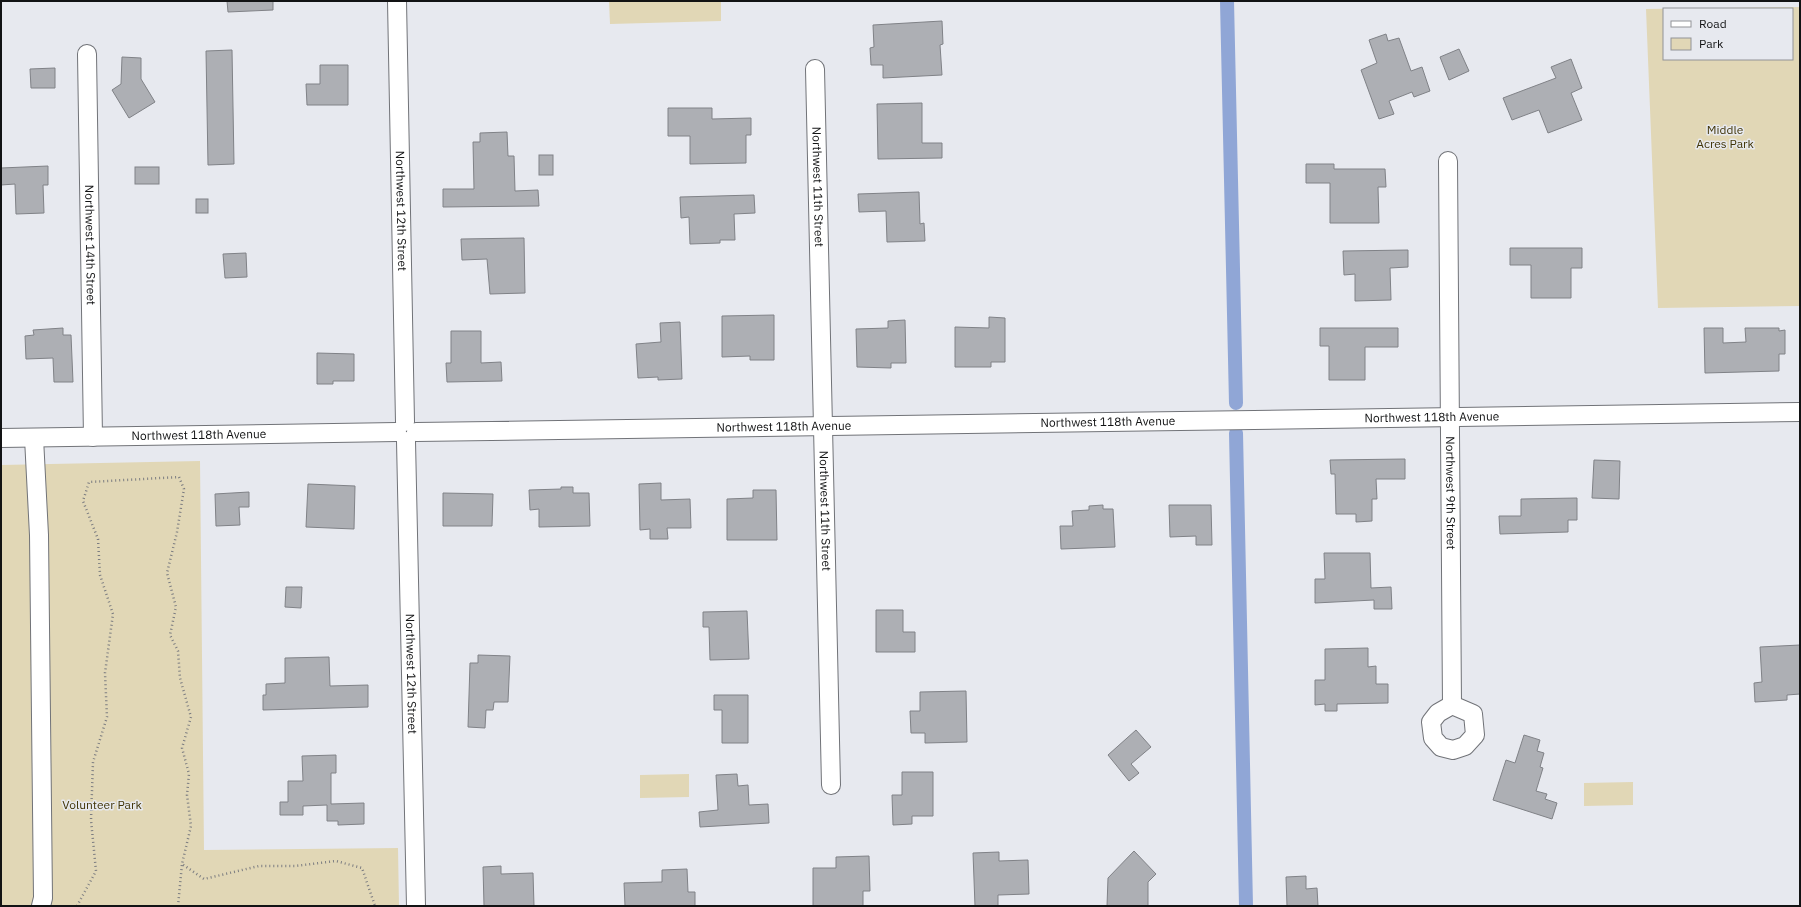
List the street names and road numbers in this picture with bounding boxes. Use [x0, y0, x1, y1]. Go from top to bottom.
street label: Northwest 11th Street [809, 127, 827, 247]
street label: Northwest 12th Street [393, 151, 410, 271]
street label: Northwest 14th Street [82, 185, 99, 305]
street label: Northwest 118th Avenue [1364, 408, 1500, 425]
street label: Northwest 118th Avenue [1040, 413, 1176, 430]
street label: Northwest 118th Avenue [716, 418, 852, 435]
street label: Northwest 118th Avenue [131, 426, 267, 443]
street label: Northwest 9th Street [1443, 436, 1459, 550]
street label: Northwest 11th Street [817, 450, 834, 571]
street label: Northwest 12th Street [403, 614, 420, 734]

